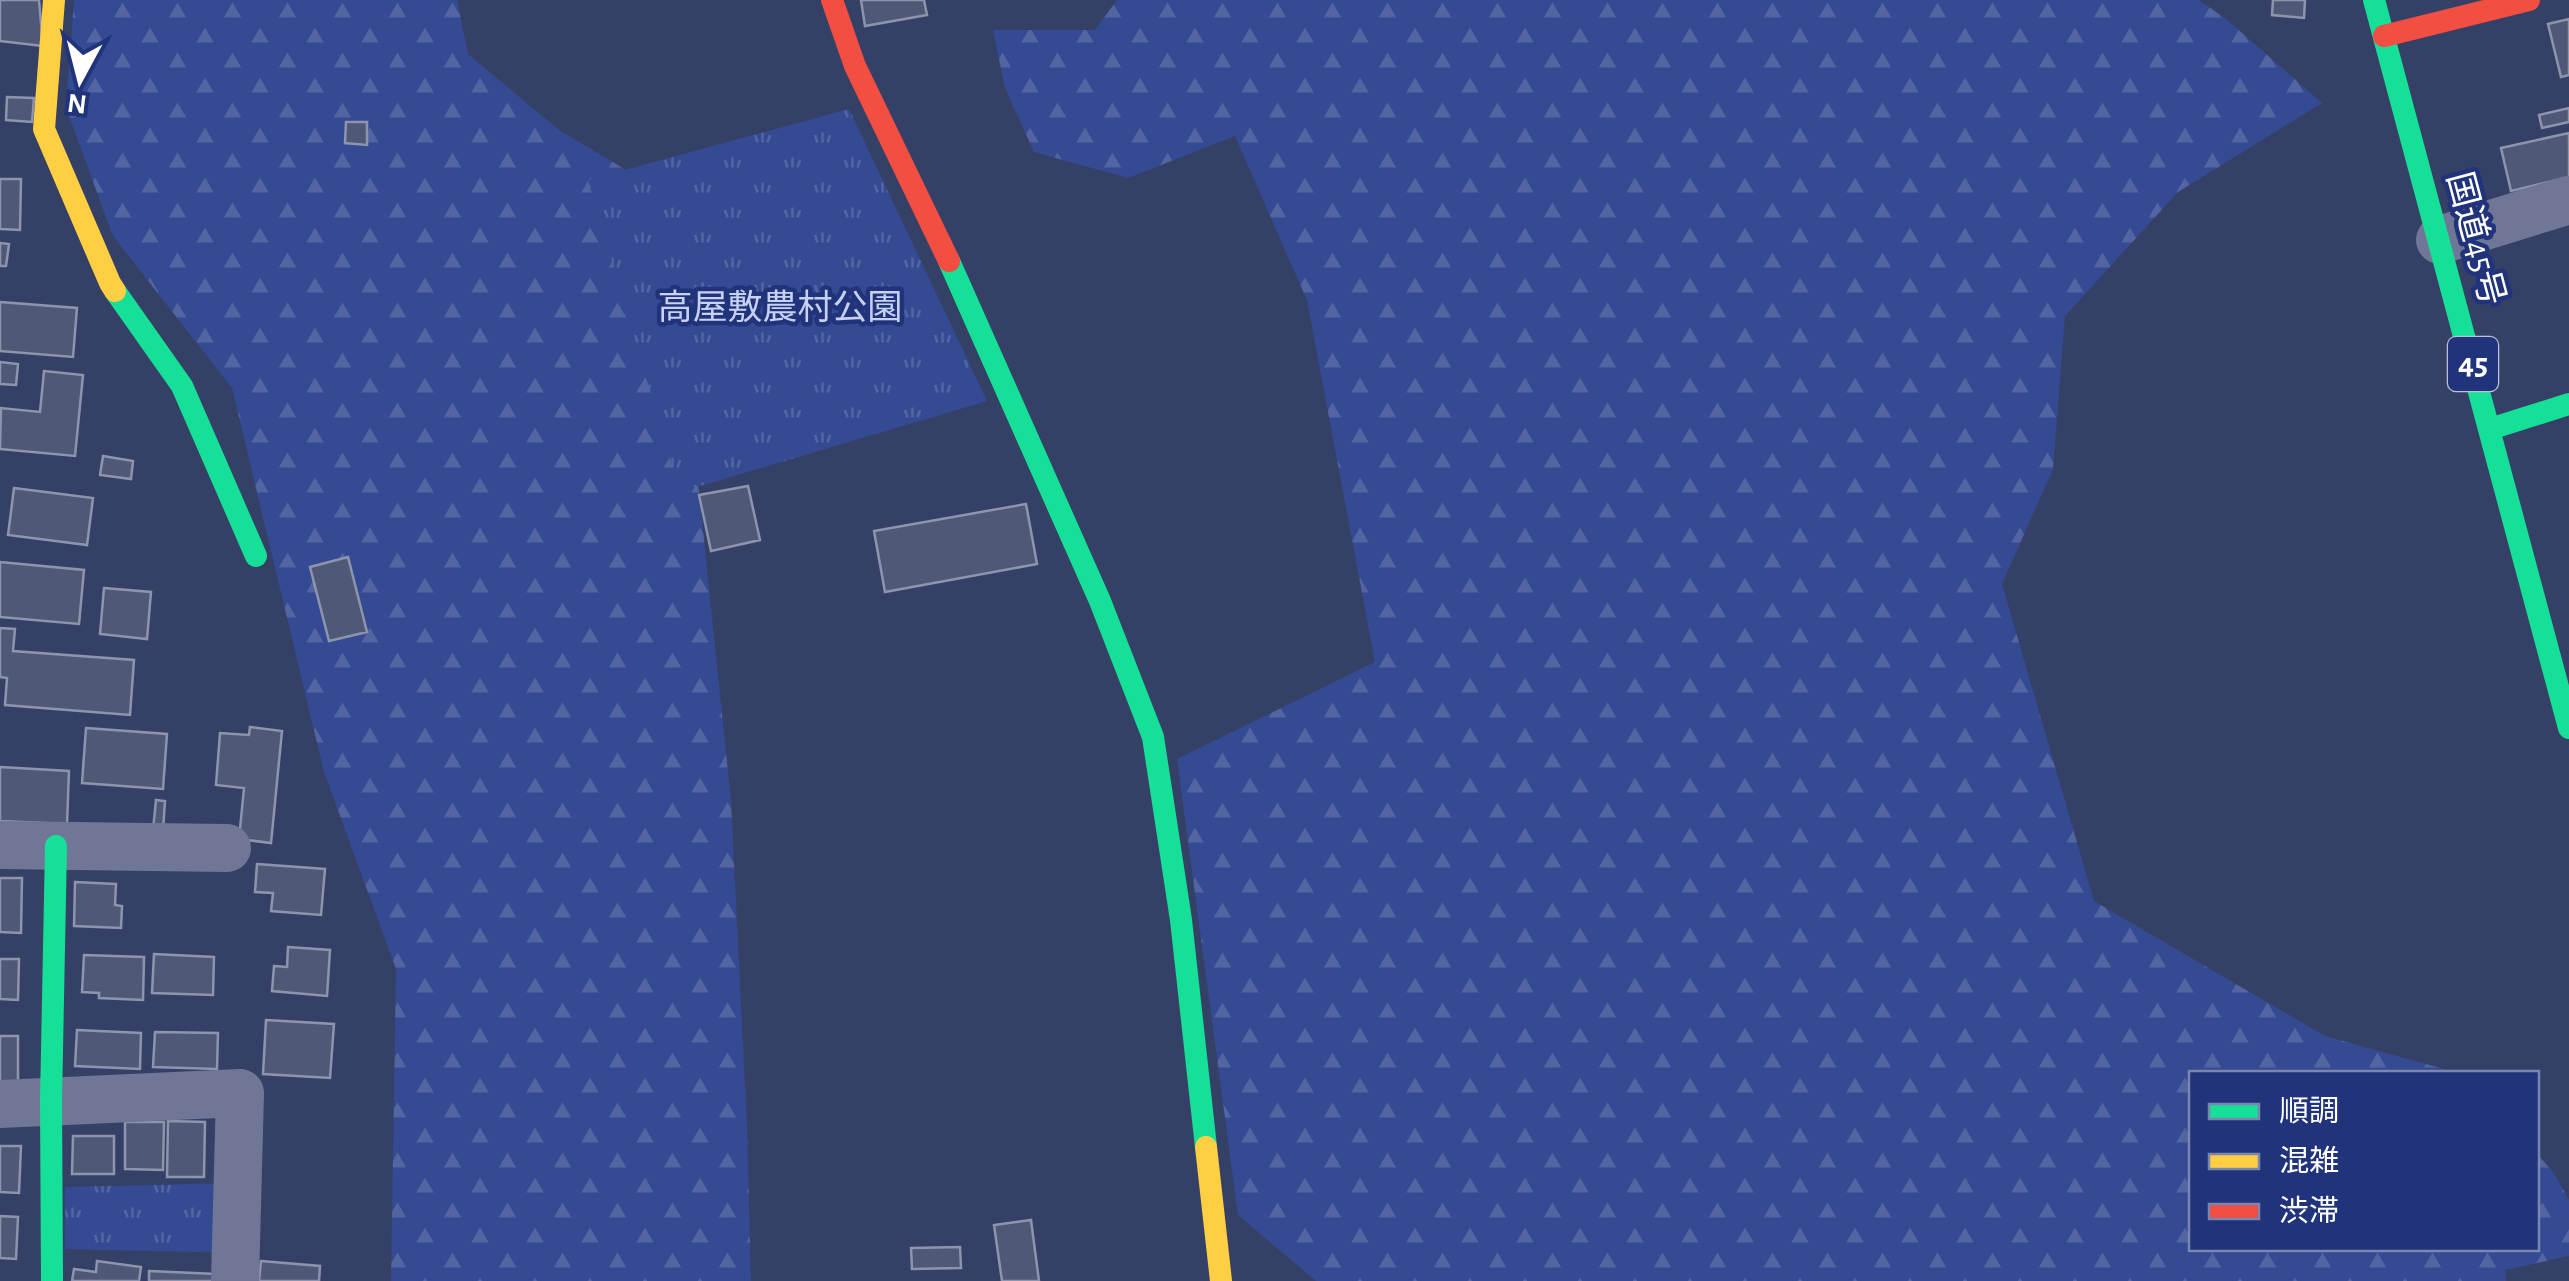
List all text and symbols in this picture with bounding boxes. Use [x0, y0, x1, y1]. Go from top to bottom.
north arrow [30, 30, 130, 130]
text: N [66, 88, 89, 118]
street label: 国道45号 [2440, 168, 2511, 309]
park label: 高屋敷農村公園 [657, 289, 903, 326]
road number: 45 [2448, 337, 2498, 391]
legend [2189, 1071, 2539, 1251]
text: 順調 [2279, 1096, 2339, 1127]
text: 混雑 [2279, 1145, 2339, 1177]
text: 渋滞 [2279, 1195, 2339, 1227]

